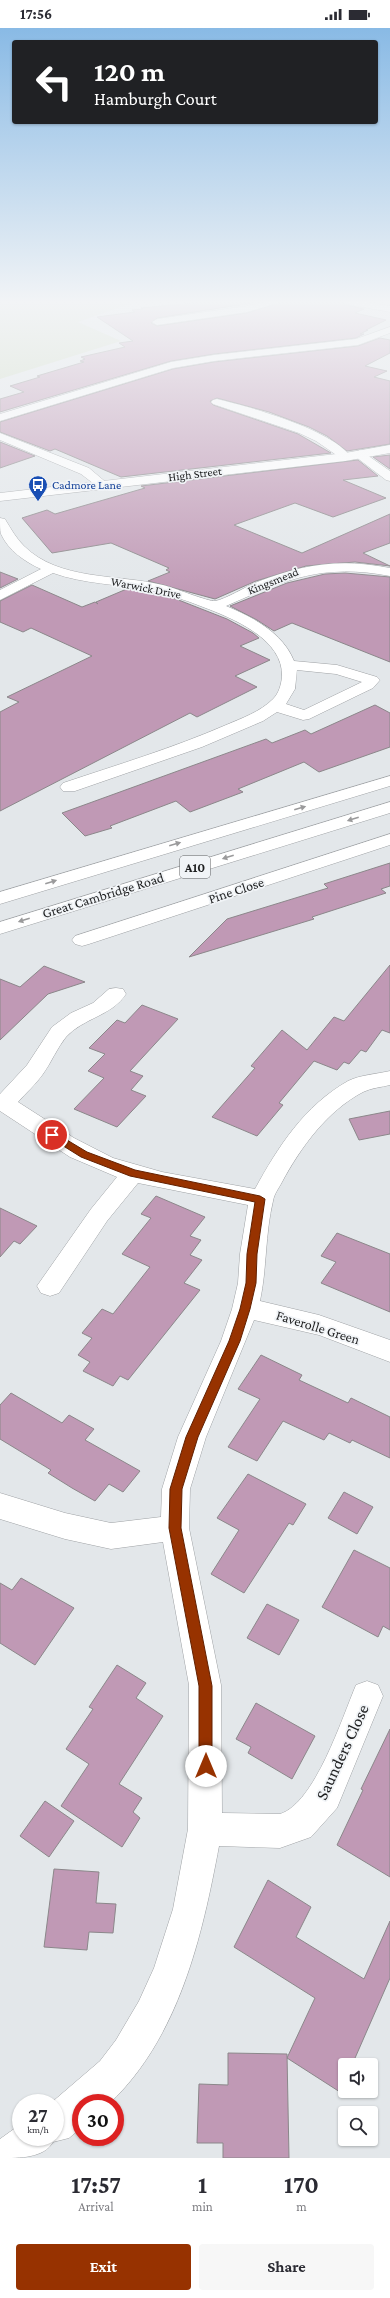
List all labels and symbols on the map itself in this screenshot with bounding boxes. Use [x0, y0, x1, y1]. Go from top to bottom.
street label: High Street [168, 464, 223, 484]
bus stop icon: Cadmore Lane [27, 474, 49, 502]
place label: Cadmore Lane [52, 478, 121, 492]
street label: Kingsmead [245, 564, 301, 598]
street label: Warwick Drive [110, 574, 182, 602]
one-way arrow [294, 805, 306, 811]
one-way arrow [346, 816, 358, 822]
one-way arrow [169, 841, 181, 847]
one-way arrow [222, 854, 234, 860]
road number: A10 [180, 856, 210, 878]
street label: Great Cambridge Road [40, 869, 166, 921]
street label: Pine Close [206, 874, 266, 906]
one-way arrow [45, 879, 57, 885]
one-way arrow [18, 917, 30, 923]
pin [35, 1118, 69, 1152]
street label: Faverolle Green [274, 1307, 362, 1347]
street label: Saunders Close [312, 1701, 373, 1803]
position arrow [185, 1745, 227, 1787]
speed limit sign: 30 [72, 2094, 124, 2146]

